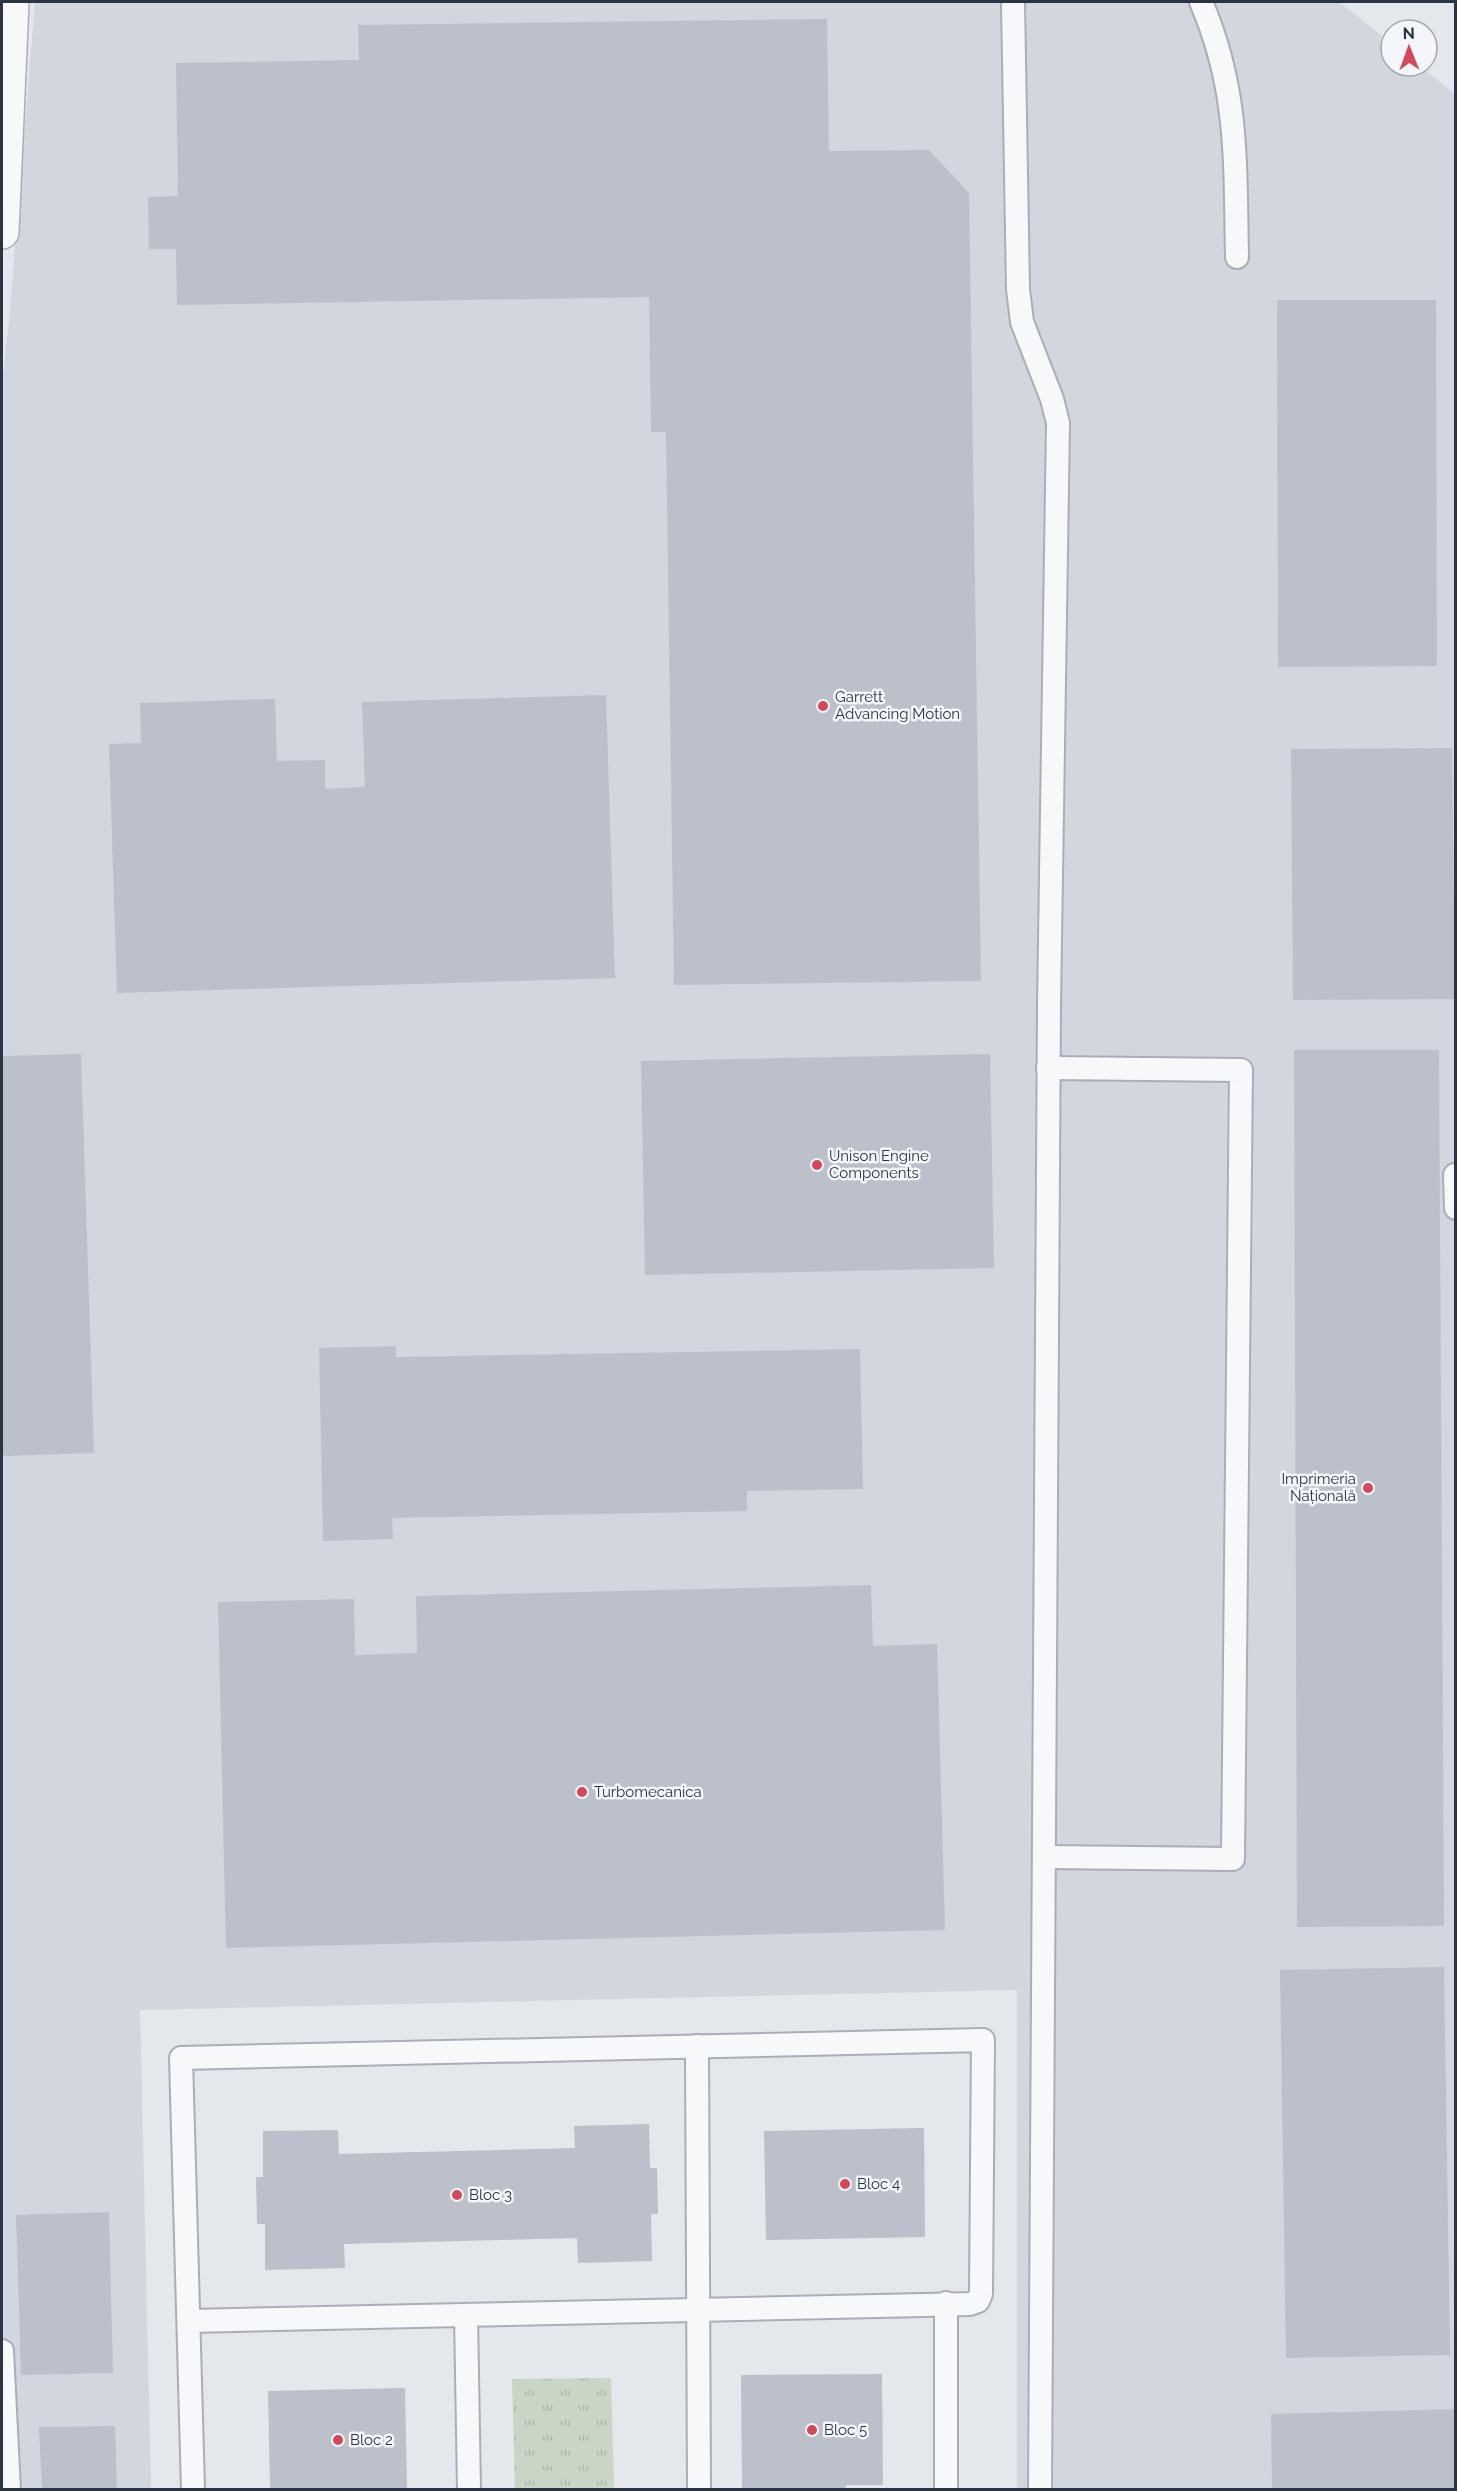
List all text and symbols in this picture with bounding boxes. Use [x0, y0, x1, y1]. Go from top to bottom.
north arrow [1379, 18, 1439, 78]
text: N [1402, 24, 1415, 43]
place label: Garrett Advancing Motion [835, 688, 960, 723]
marker: Garrett Advancing Motion [816, 699, 830, 713]
place label: Unison Engine Components [829, 1147, 929, 1182]
marker: Unison Engine Components [810, 1158, 824, 1172]
place label: Imprimeria Națională [1281, 1470, 1356, 1505]
marker: Imprimeria Națională [1361, 1481, 1375, 1495]
place label: Turbomecanica [594, 1783, 702, 1801]
marker: Turbomecanica [575, 1785, 589, 1799]
place label: Bloc 4 [857, 2175, 900, 2193]
marker: Bloc 4 [838, 2177, 852, 2191]
place label: Bloc 3 [469, 2186, 512, 2204]
marker: Bloc 3 [450, 2188, 464, 2202]
place label: Bloc 5 [824, 2421, 867, 2439]
marker: Bloc 5 [805, 2423, 819, 2437]
place label: Bloc 2 [350, 2431, 393, 2449]
marker: Bloc 2 [331, 2433, 345, 2447]

